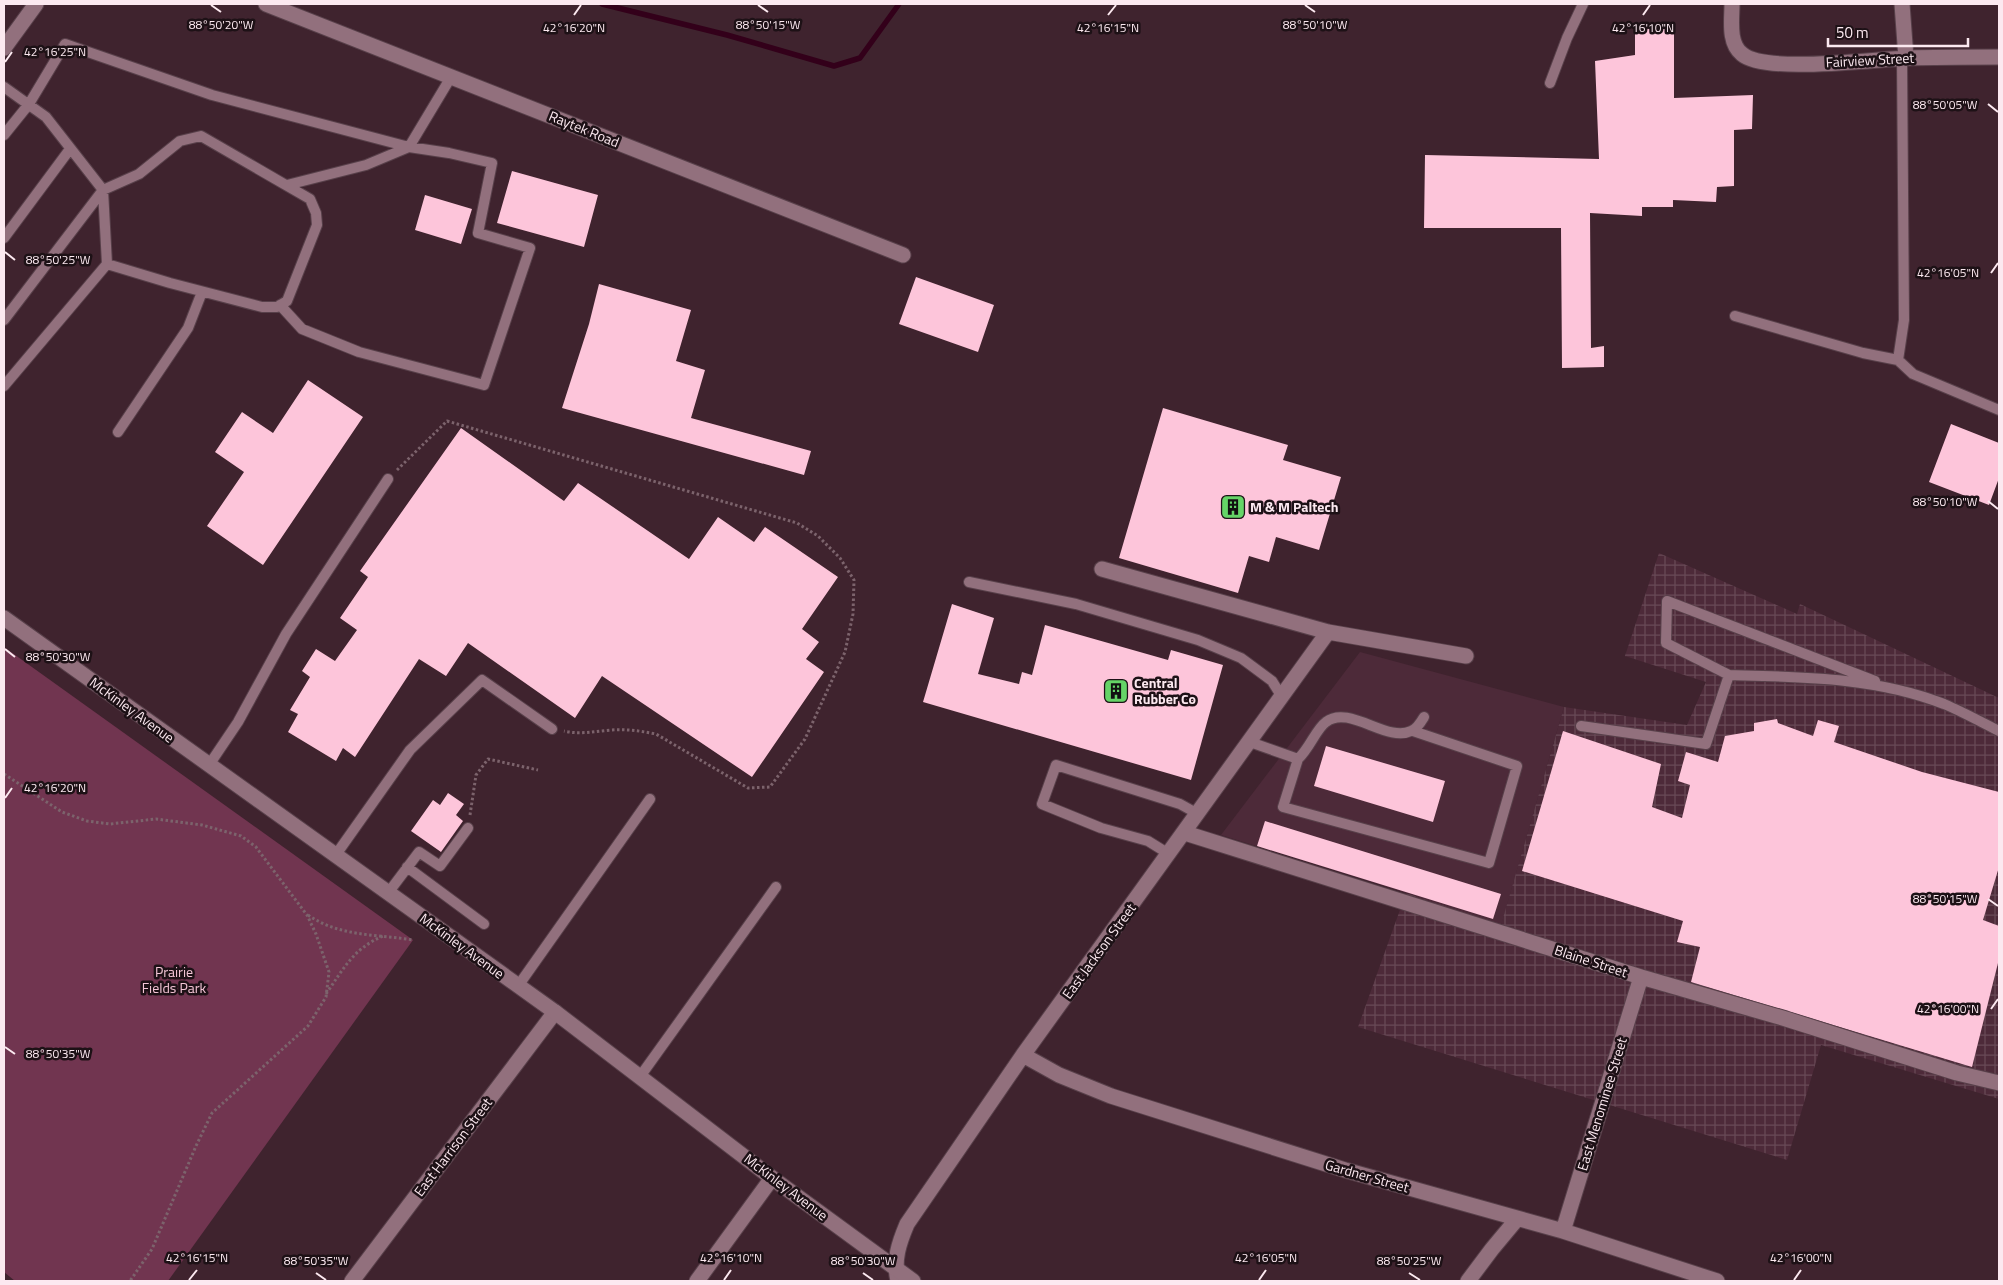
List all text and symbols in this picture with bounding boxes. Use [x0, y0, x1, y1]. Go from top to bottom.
text: 88°50'20"W [189, 15, 254, 34]
text: 88°50'15"W [736, 15, 801, 34]
text: 88°50'10"W [1283, 15, 1348, 34]
scale bar [1828, 15, 1968, 47]
text: 42°16'20"N [543, 18, 605, 37]
text: 42°16'15"N [1077, 18, 1139, 37]
text: 42°16'10"N [1612, 18, 1674, 37]
text: 50 m [1836, 21, 1869, 44]
text: 42°16'25"N [24, 42, 86, 61]
street label: Fairview Street [1825, 47, 1915, 72]
text: 88°50'05"W [1913, 95, 1978, 114]
street label: Raytek Road [546, 105, 623, 152]
text: 88°50'25"W [26, 250, 91, 269]
text: 42°16'05"N [1917, 263, 1979, 282]
text: 88°50'10"W [1913, 492, 1978, 511]
building icon: M & M Paltech [1220, 494, 1246, 520]
place label: M & M Paltech [1250, 496, 1338, 517]
text: 88°50'30"W [26, 647, 91, 666]
street label: McKinley Avenue [86, 672, 179, 748]
place label: Central Rubber Co [1134, 672, 1196, 709]
building icon: Central Rubber Co [1103, 678, 1129, 704]
text: 42°16'20"N [24, 778, 86, 797]
text: 88°50'15"W [1913, 889, 1978, 908]
street label: East Jackson Street [1057, 898, 1141, 1003]
street label: McKinley Avenue [416, 908, 509, 984]
street label: Blaine Street [1552, 939, 1630, 982]
park label: Prairie Fields Park [142, 961, 207, 998]
text: 42°16'00"N [1917, 999, 1979, 1018]
street label: East Menominee Street [1571, 1034, 1632, 1173]
text: 88°50'35"W [26, 1044, 91, 1063]
street label: East Harrison Street [408, 1093, 497, 1201]
street label: McKinley Avenue [740, 1148, 833, 1225]
street label: Gardner Street [1323, 1154, 1412, 1198]
text: 42°16'15"N [166, 1248, 228, 1267]
text: 42°16'10"N [700, 1248, 762, 1267]
text: 42°16'05"N [1235, 1248, 1297, 1267]
text: 42°16'00"N [1770, 1248, 1832, 1267]
text: 88°50'35"W [284, 1251, 349, 1270]
text: 88°50'30"W [831, 1251, 896, 1270]
text: 88°50'25"W [1377, 1251, 1442, 1270]

